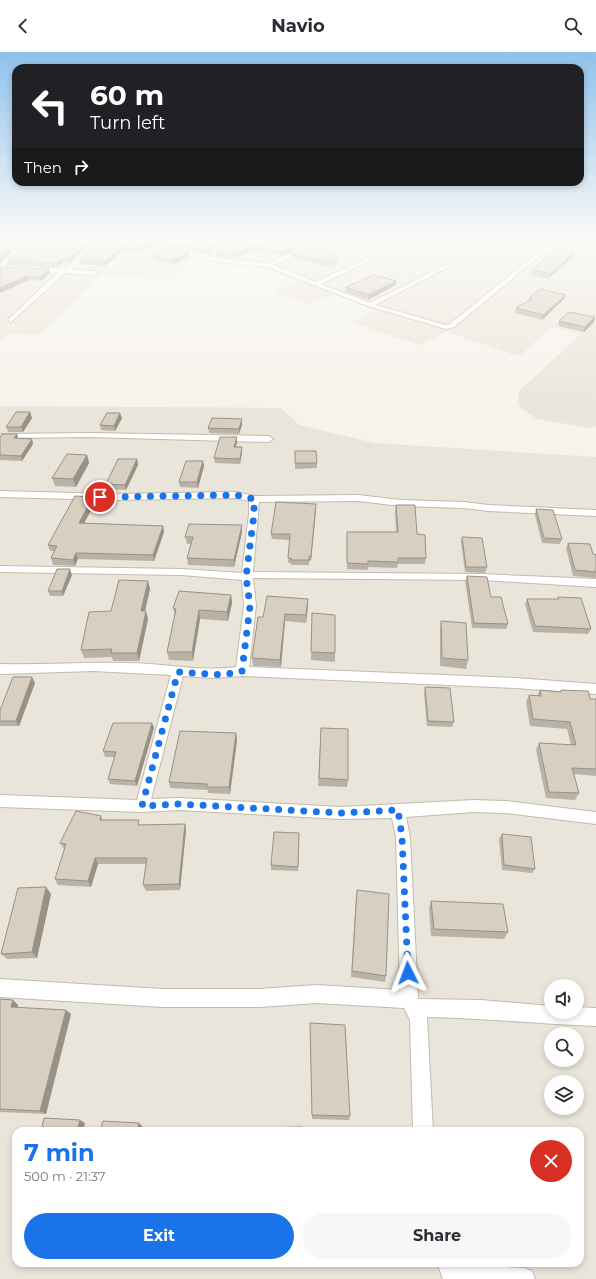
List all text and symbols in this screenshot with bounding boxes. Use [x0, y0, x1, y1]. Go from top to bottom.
icon: back [12, 15, 34, 37]
text: Navio [271, 15, 325, 37]
icon: search [562, 15, 584, 37]
text: 60 m [90, 78, 164, 112]
icon: left [24, 80, 76, 132]
text: Turn left [90, 112, 165, 134]
icon: right [70, 156, 92, 178]
text: Then [24, 158, 62, 177]
pin [83, 480, 117, 514]
icon: arrive [89, 486, 111, 508]
position arrow [387, 952, 429, 994]
map controls [544, 979, 584, 1115]
button: sound [544, 979, 584, 1019]
button: search [544, 1027, 584, 1067]
button: layers [544, 1075, 584, 1115]
text: 7 min [24, 1138, 95, 1167]
button: close [530, 1140, 572, 1182]
text: 500 m · 21:37 [24, 1168, 106, 1184]
button: Exit [24, 1213, 294, 1259]
button: Share [302, 1213, 572, 1259]

